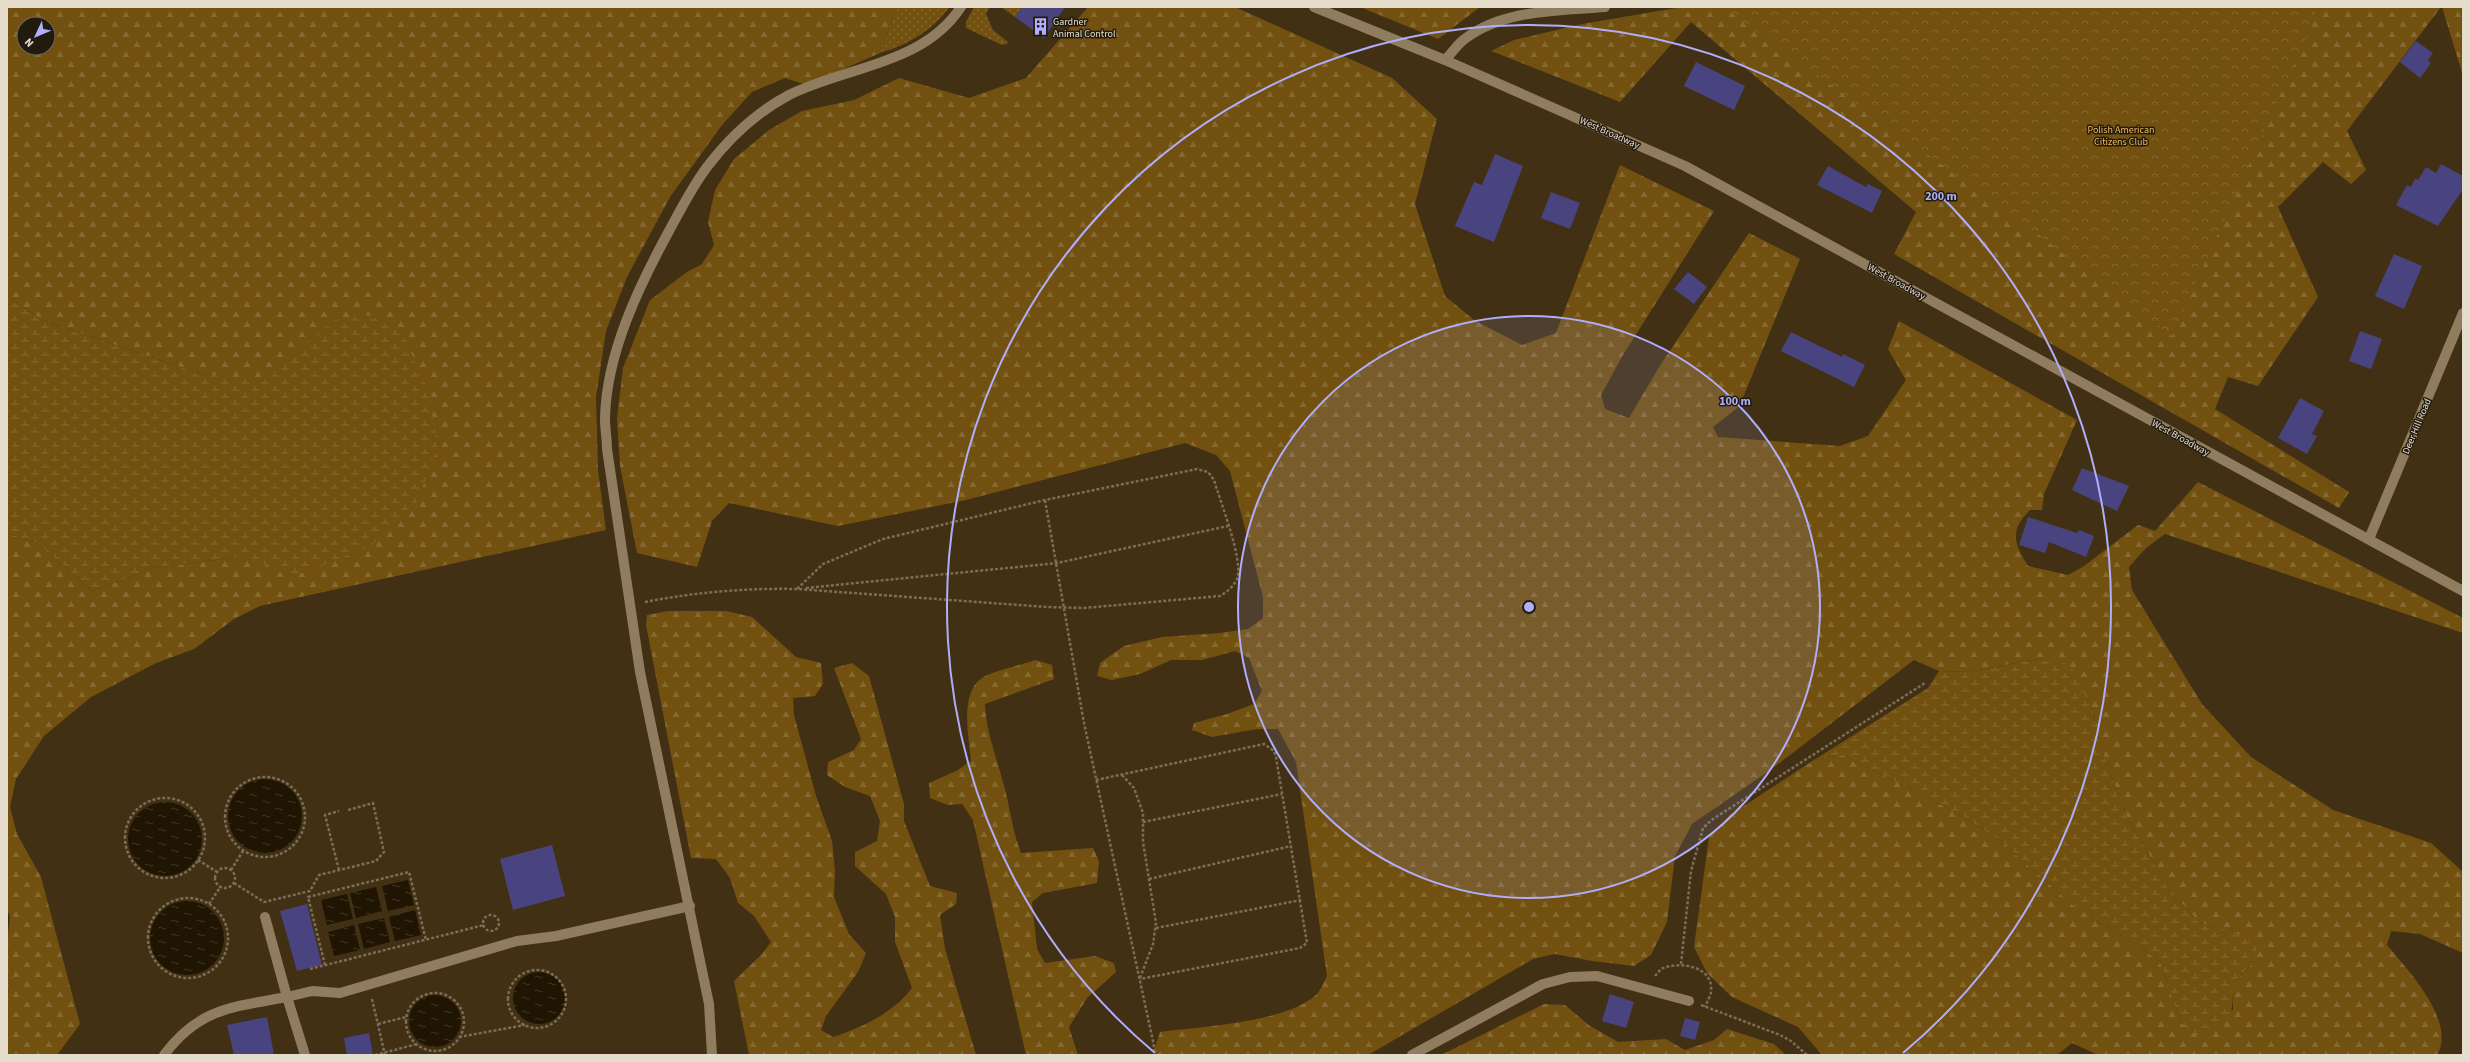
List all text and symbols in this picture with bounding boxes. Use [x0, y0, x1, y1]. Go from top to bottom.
place label: Gardner Animal Control [1053, 15, 1116, 41]
north arrow [16, 16, 56, 56]
building icon: Gardner Animal Control [1030, 17, 1050, 37]
text: N [21, 35, 37, 50]
street label: West Broadway [1577, 113, 1642, 152]
park label: Polish American Citizens Club [2087, 123, 2155, 149]
text: 200 m [1925, 188, 1957, 205]
street label: West Broadway [1865, 260, 1928, 304]
text: 100 m [1719, 393, 1751, 410]
street label: Deer Hill Road [2399, 396, 2435, 456]
street label: West Broadway [2149, 416, 2212, 460]
centre of rings [1522, 600, 1536, 614]

